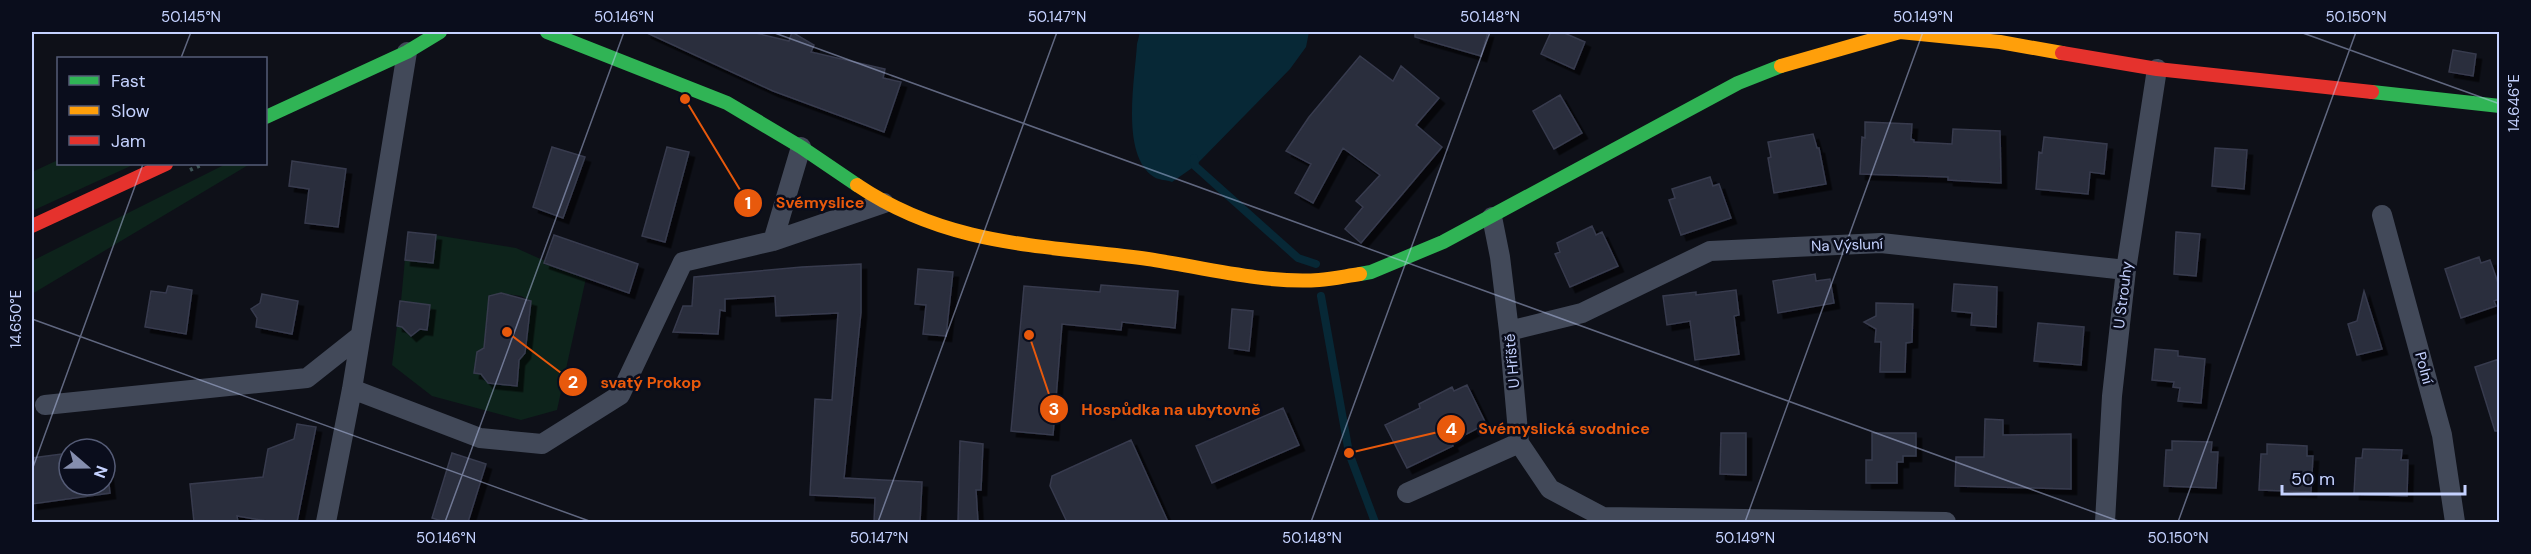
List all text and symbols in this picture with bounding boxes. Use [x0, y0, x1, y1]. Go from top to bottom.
text: 50.145°N [161, 7, 221, 27]
text: 50.146°N [594, 7, 654, 27]
text: 50.147°N [1028, 7, 1086, 27]
text: 50.148°N [1460, 7, 1520, 27]
text: 50.149°N [1893, 7, 1953, 27]
text: 50.150°N [2325, 7, 2387, 27]
legend [57, 57, 267, 165]
text: Fast [111, 69, 146, 93]
text: 14.646°E [2504, 74, 2524, 132]
text: Slow [111, 99, 150, 123]
text: Jam [111, 129, 146, 153]
callout: Svémyslice [733, 186, 876, 220]
text: 1 [745, 191, 751, 215]
text: Svémyslice [776, 192, 864, 213]
street label: Na Výsluní [1811, 234, 1884, 256]
street label: U Strouhy [2109, 259, 2137, 330]
text: 14.650°E [6, 290, 26, 348]
street label: U Hřiště [1500, 333, 1524, 389]
street label: Polní [2410, 350, 2438, 387]
callout: svatý Prokop [558, 365, 713, 399]
text: 2 [568, 370, 578, 394]
text: svatý Prokop [600, 372, 702, 393]
callout: Hospůdka na ubytovně [1039, 392, 1273, 426]
text: 3 [1049, 397, 1059, 421]
text: Hospůdka na ubytovně [1081, 399, 1261, 420]
callout: Svémyslická svodnice [1436, 412, 1662, 446]
text: 4 [1445, 417, 1457, 441]
text: Svémyslická svodnice [1478, 418, 1650, 439]
north arrow [57, 437, 117, 497]
scale bar [2282, 458, 2465, 496]
text: N [89, 463, 112, 481]
text: 50 m [2291, 467, 2335, 491]
text: 50.146°N [416, 528, 476, 548]
text: 50.147°N [850, 528, 908, 548]
text: 50.148°N [1282, 528, 1342, 548]
text: 50.149°N [1715, 528, 1775, 548]
text: 50.150°N [2147, 528, 2209, 548]

